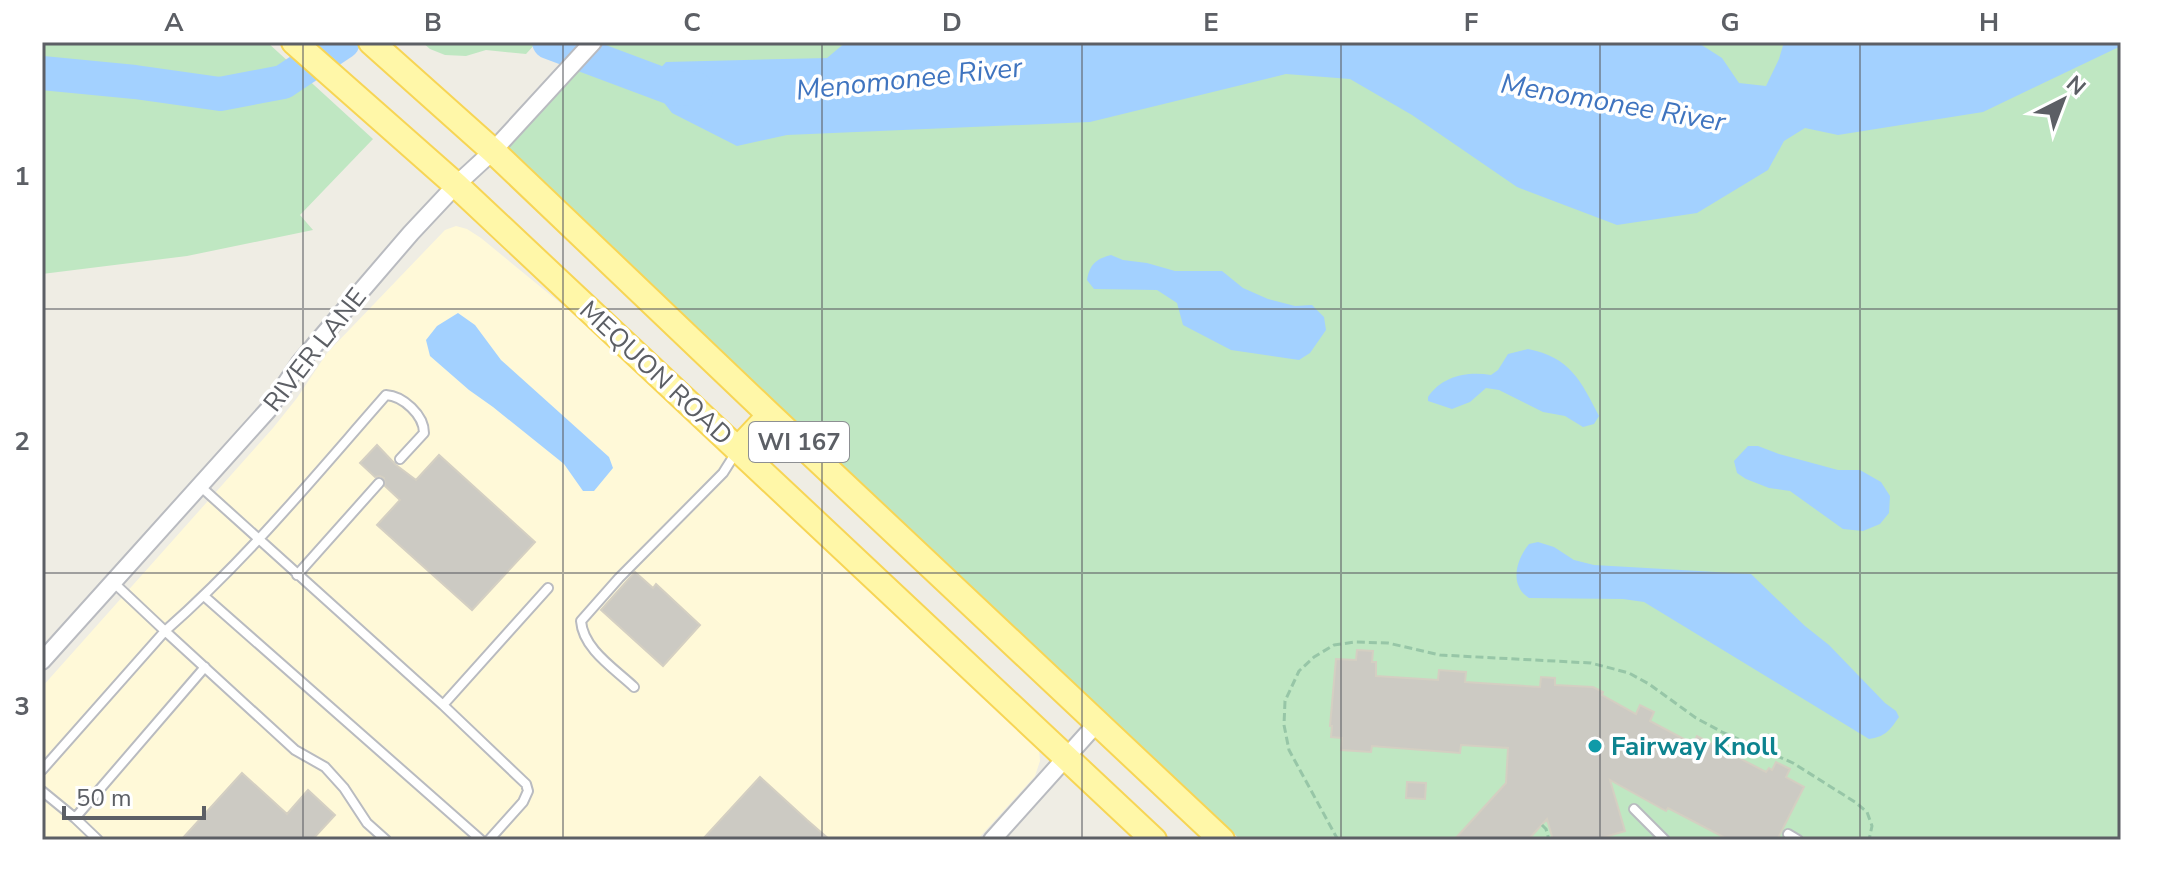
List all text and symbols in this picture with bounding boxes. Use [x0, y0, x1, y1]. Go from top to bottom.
text: A [164, 5, 184, 40]
text: B [424, 5, 442, 40]
text: C [683, 5, 701, 40]
text: D [942, 5, 962, 40]
text: E [1203, 5, 1219, 40]
text: F [1464, 5, 1478, 40]
text: G [1720, 5, 1740, 40]
text: H [1979, 5, 1999, 40]
water label: Menomonee River [794, 48, 1025, 110]
north arrow [2023, 60, 2103, 140]
water label: Menomonee River [1498, 65, 1729, 142]
text: N [2060, 69, 2092, 103]
text: 1 [14, 159, 30, 194]
street label: RIVER LANE [256, 281, 374, 419]
street label: MEQUON ROAD [572, 293, 740, 453]
road number: WI 167 [749, 422, 849, 462]
text: 2 [14, 424, 30, 459]
text: 3 [14, 689, 30, 724]
place label: Fairway Knoll [1611, 729, 1778, 764]
marker: Fairway Knoll [1586, 737, 1604, 755]
scale bar [64, 770, 204, 820]
text: 50 m [76, 782, 132, 814]

